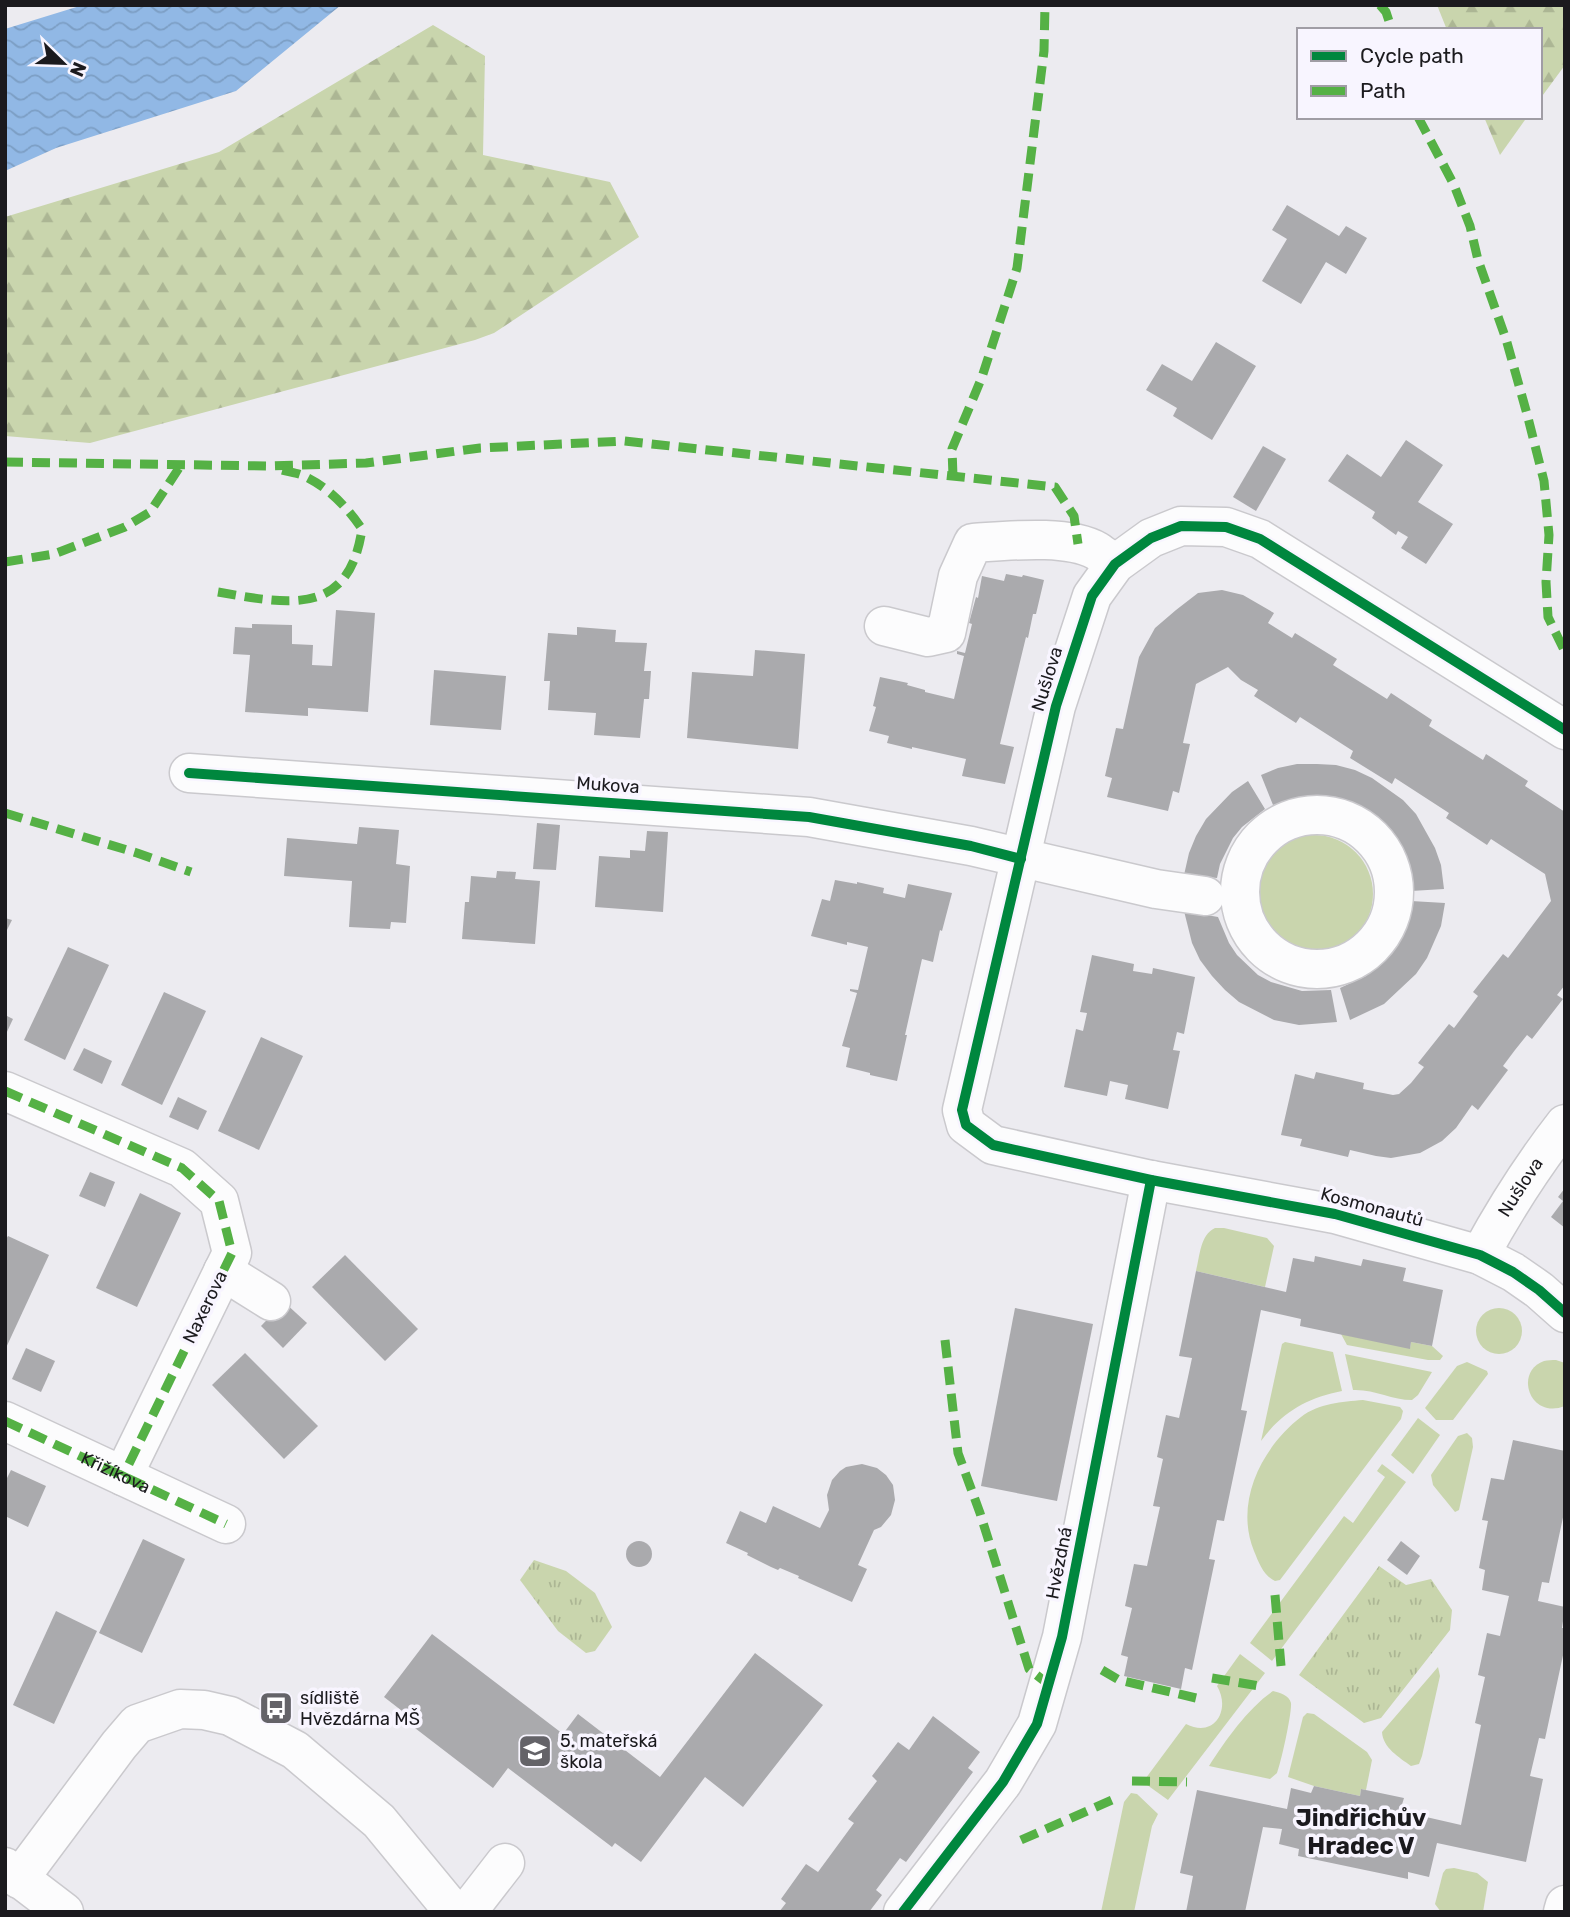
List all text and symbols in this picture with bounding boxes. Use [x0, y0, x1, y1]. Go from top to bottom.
north arrow [28, 28, 98, 98]
legend [1297, 28, 1542, 119]
text: Cycle path [1360, 43, 1464, 68]
text: N [65, 59, 91, 80]
text: Path [1360, 78, 1406, 103]
street label: Nušlova [1027, 644, 1067, 714]
street label: Mukova [576, 772, 640, 798]
street label: Nušlova [1493, 1153, 1548, 1221]
street label: Kosmonautů [1318, 1183, 1426, 1231]
street label: Naxerova [178, 1267, 232, 1347]
street label: Křižíkova [77, 1447, 154, 1498]
street label: Hvězdná [1041, 1525, 1077, 1601]
place label: sídliště Hvězdárna MŠ [300, 1687, 420, 1730]
bus stop icon: sídliště Hvězdárna MŠ [257, 1689, 295, 1727]
place label: 5. mateřská škola [560, 1730, 658, 1773]
school or university icon: 5. mateřská škola [516, 1732, 554, 1770]
district label: Jindřichův Hradec V [1296, 1804, 1426, 1860]

